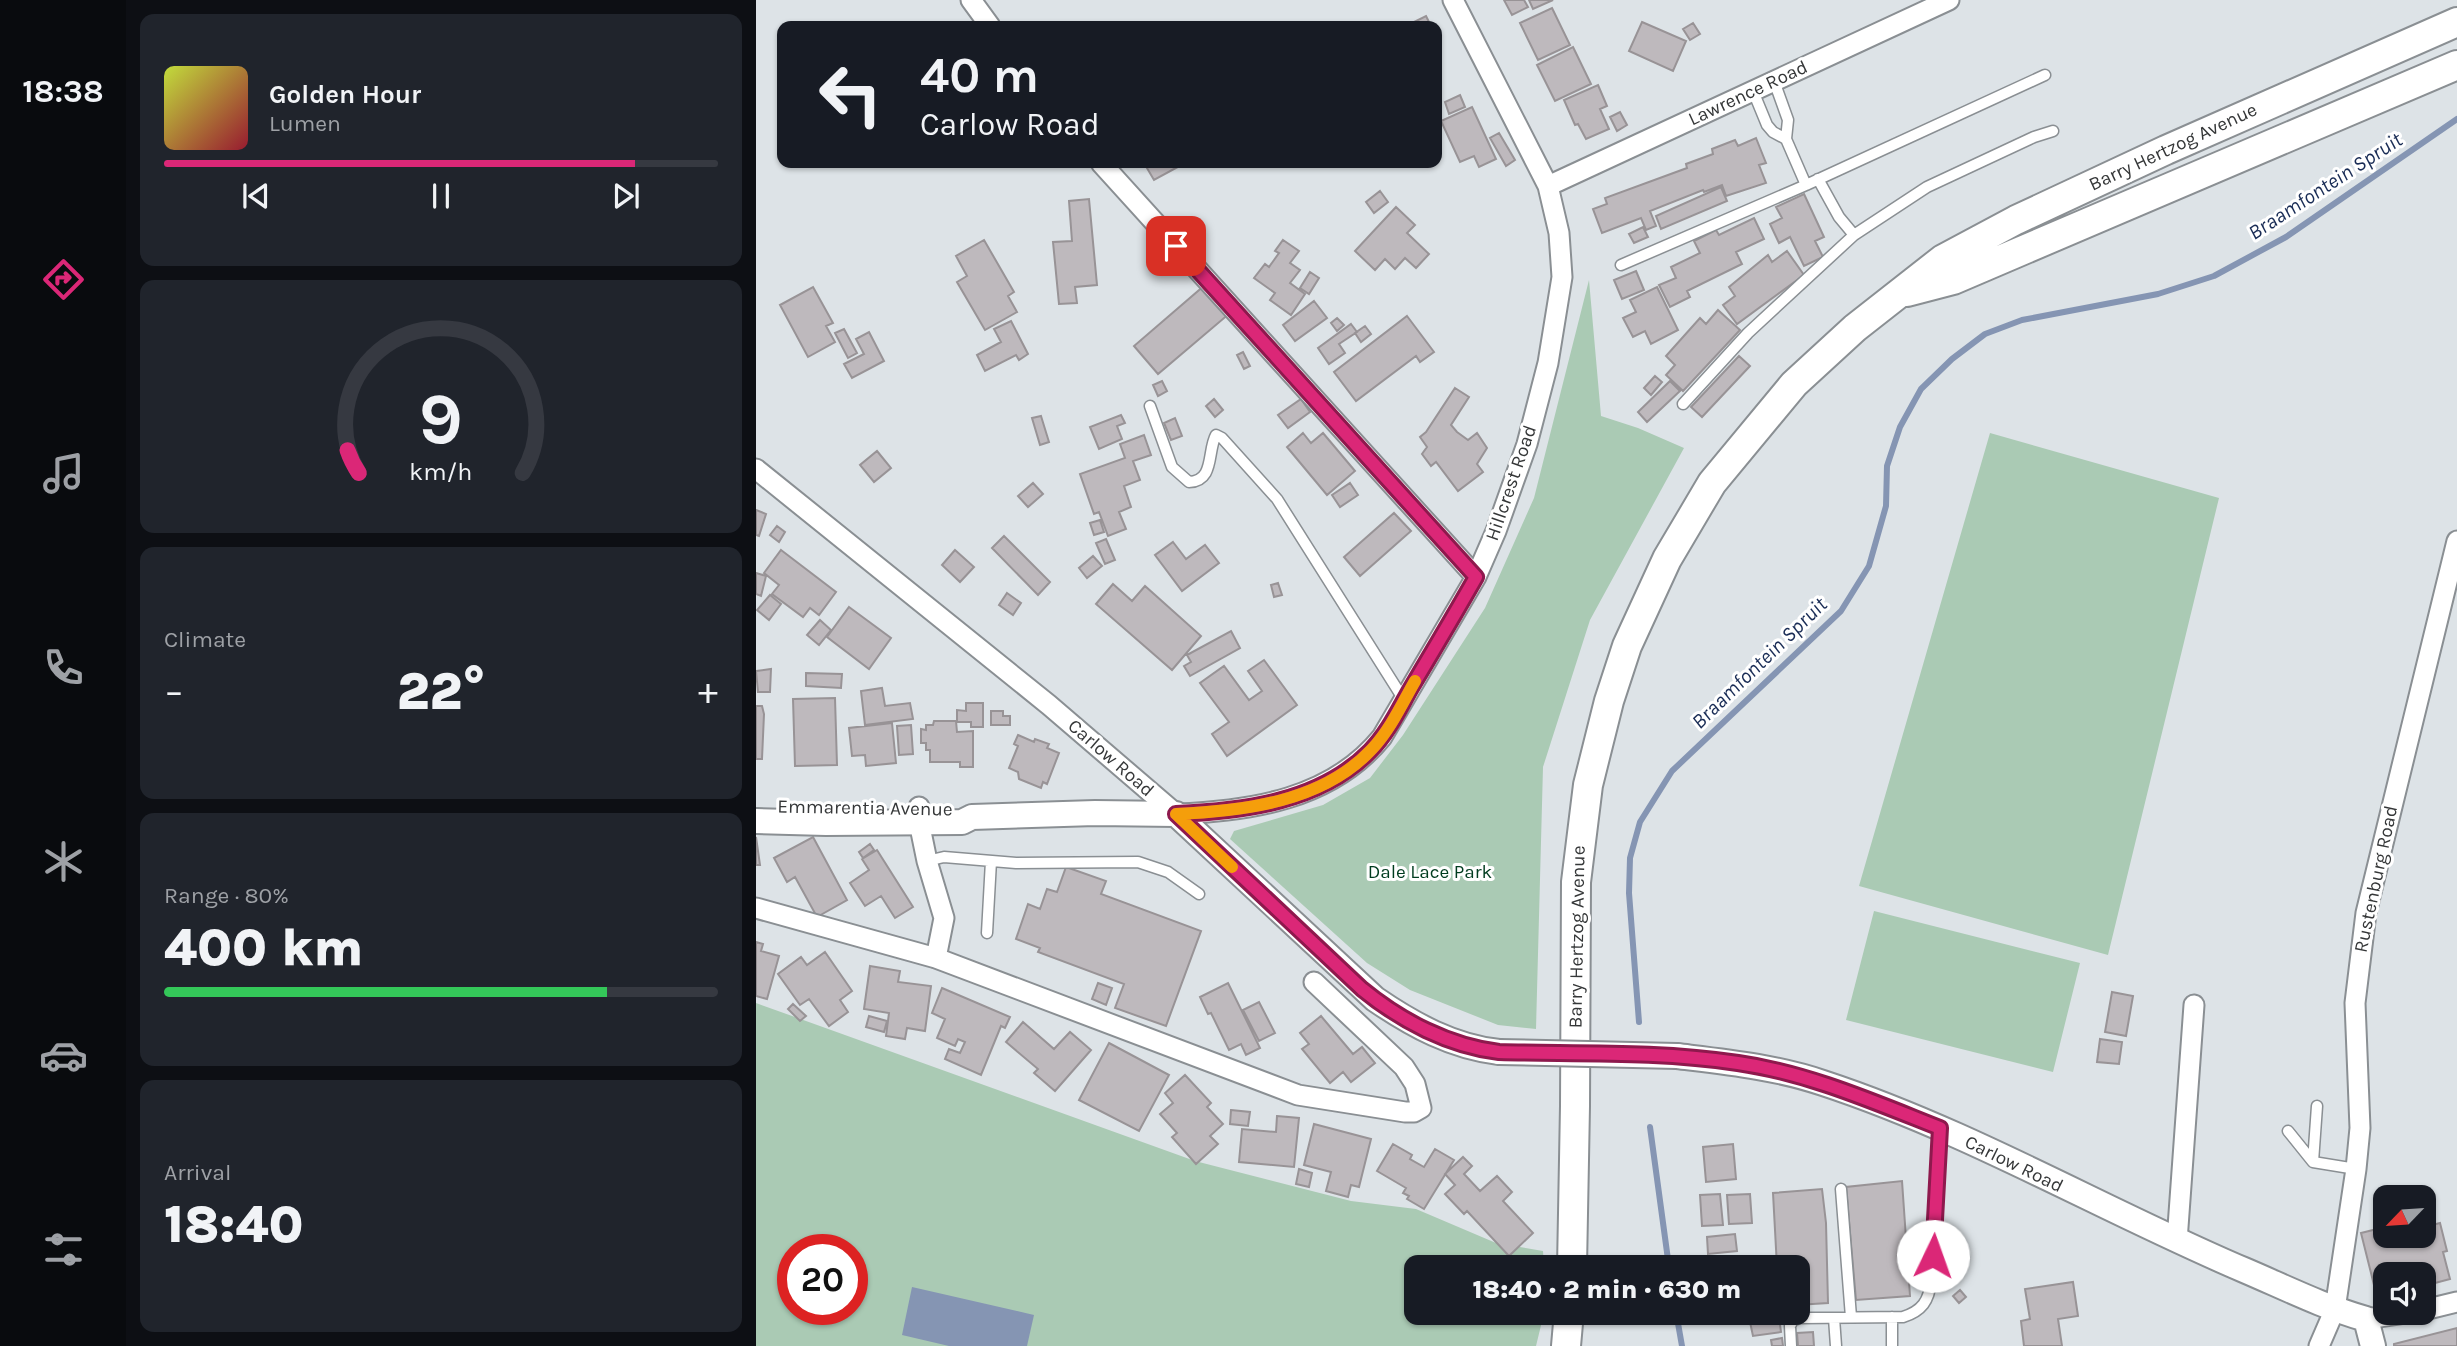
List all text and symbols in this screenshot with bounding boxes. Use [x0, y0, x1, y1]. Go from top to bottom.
text: 40 m [920, 47, 1039, 104]
icon: left [805, 49, 896, 140]
street label: Lawrence Road [1685, 56, 1811, 130]
text: 18:38 [22, 73, 104, 110]
text: Golden Hour [269, 79, 421, 110]
street label: Barry Hertzog Avenue [2085, 98, 2261, 196]
text: Carlow Road [920, 106, 1100, 143]
text: Lumen [269, 110, 341, 137]
water label: Braamfontein Spruit [2244, 127, 2407, 245]
icon: previous [237, 177, 275, 215]
icon: pause [422, 177, 460, 215]
icon: next [607, 177, 645, 215]
pin [1146, 216, 1206, 276]
icon: arrive [1157, 227, 1195, 265]
icon: directions [39, 255, 88, 304]
text: 9 [419, 376, 463, 461]
street label: Hillcrest Road [1481, 422, 1541, 544]
icon: music [39, 449, 88, 498]
text: km/h [409, 456, 473, 485]
water label: Braamfontein Spruit [1686, 592, 1832, 734]
text: Climate [164, 626, 246, 653]
icon: phone [39, 643, 88, 692]
text: 22° [397, 661, 485, 722]
text: − [164, 669, 184, 714]
text: + [698, 669, 718, 714]
street label: Carlow Road [1064, 715, 1158, 801]
street label: Emmarentia Avenue [777, 795, 953, 821]
street label: Rustenburg Road [2350, 803, 2402, 955]
icon: climate [39, 837, 88, 886]
street label: Barry Hertzog Avenue [1564, 845, 1590, 1029]
park label: Dale Lace Park [1368, 861, 1493, 883]
text: Range · 80% [164, 882, 289, 909]
text: 400 km [164, 917, 363, 978]
icon: car [39, 1031, 88, 1080]
street label: Carlow Road [1961, 1131, 2067, 1197]
text: Arrival [164, 1159, 231, 1186]
north arrow [2373, 1185, 2436, 1248]
map controls [2373, 1185, 2436, 1325]
text: 18:40 [164, 1194, 303, 1255]
position arrow [1896, 1219, 1970, 1293]
icon: filters [39, 1225, 88, 1274]
speed limit sign: 20 [777, 1234, 868, 1325]
button: sound [2373, 1262, 2436, 1325]
text: 18:40 · 2 min · 630 m [1473, 1274, 1741, 1305]

